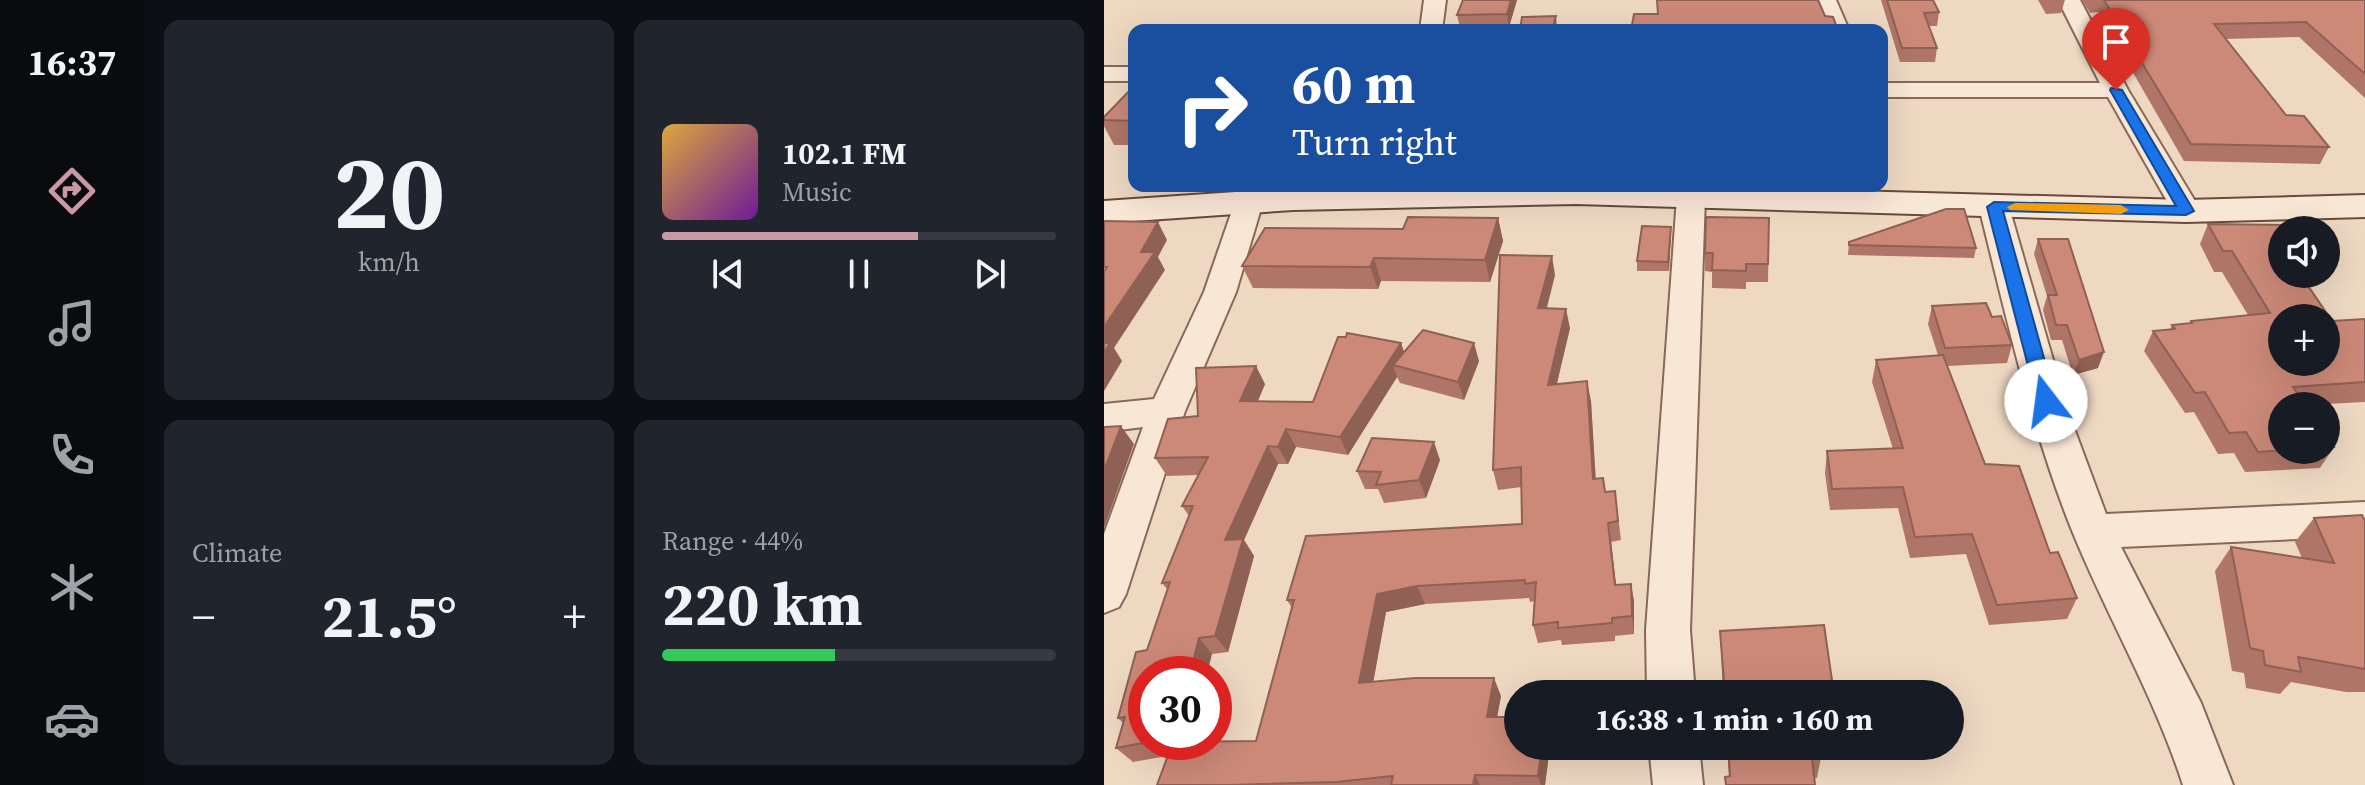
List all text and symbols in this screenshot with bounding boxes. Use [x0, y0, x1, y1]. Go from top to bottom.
pin [2082, 8, 2150, 90]
icon: arrive [2094, 20, 2138, 64]
text: 16:37 [28, 38, 116, 87]
text: 60 m [1292, 45, 1415, 122]
icon: right [1160, 56, 1264, 160]
text: Turn right [1292, 118, 1457, 167]
text: 20 [333, 120, 445, 263]
text: 102.1 FM [782, 133, 907, 174]
icon: directions [44, 163, 100, 219]
text: Music [782, 174, 852, 210]
map controls [2268, 216, 2340, 464]
button: sound [2268, 216, 2340, 288]
text: km/h [358, 244, 420, 280]
icon: previous [706, 252, 750, 296]
icon: pause [837, 252, 881, 296]
icon: next [968, 252, 1012, 296]
icon: music [44, 295, 100, 351]
button: + [2268, 304, 2340, 376]
position arrow [2004, 359, 2088, 443]
button: − [2268, 392, 2340, 464]
icon: phone [44, 427, 100, 483]
text: Range · 44% [662, 523, 803, 559]
text: Climate [192, 535, 282, 571]
icon: climate [44, 559, 100, 615]
text: 220 km [662, 563, 863, 645]
text: 21.5° [321, 575, 457, 657]
text: − [192, 586, 215, 647]
text: + [563, 586, 586, 647]
speed limit sign: 30 [1128, 656, 1232, 760]
icon: car [44, 691, 100, 747]
text: 16:38 · 1 min · 160 m [1595, 699, 1873, 740]

